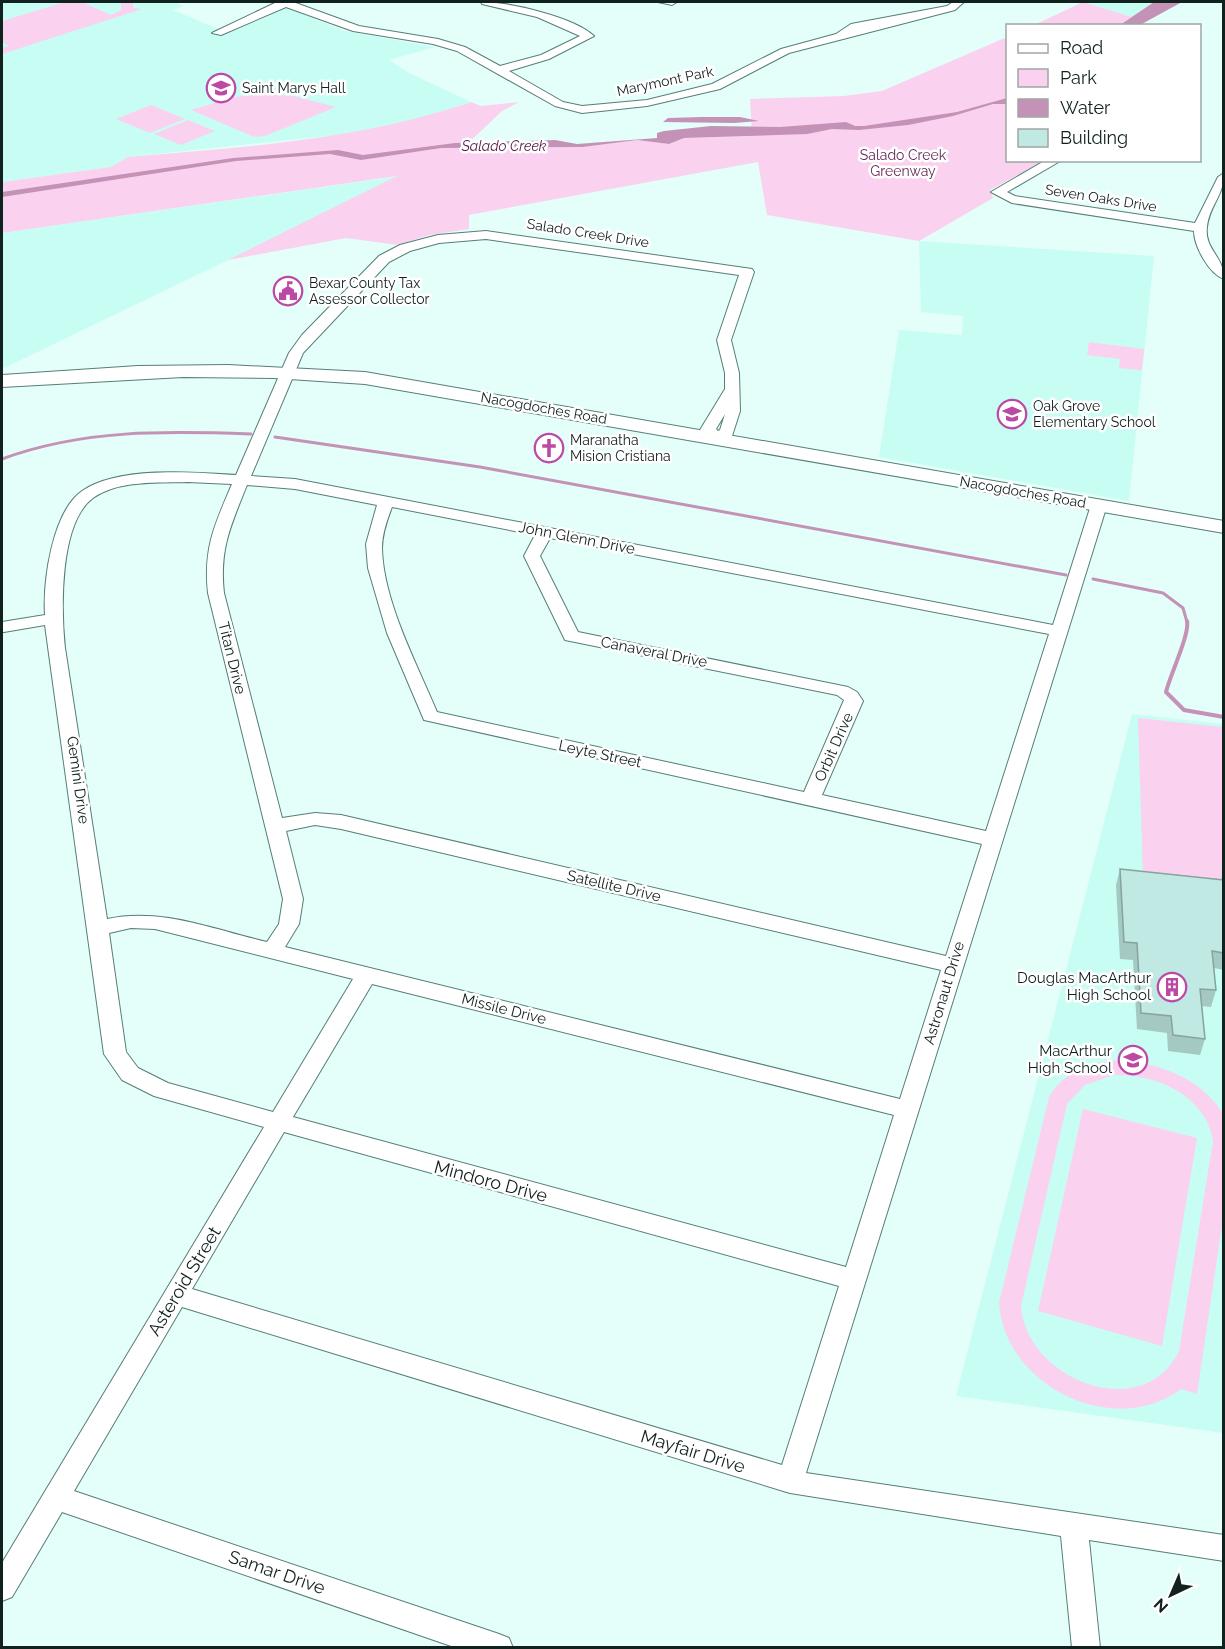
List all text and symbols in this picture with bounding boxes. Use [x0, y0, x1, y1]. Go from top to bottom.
legend [1006, 24, 1201, 162]
text: Road [1060, 37, 1103, 58]
street label: Marymont Park [615, 63, 715, 99]
text: Park [1060, 67, 1097, 88]
school or university icon: Saint Marys Hall [205, 72, 237, 104]
place label: Saint Marys Hall [242, 80, 346, 96]
text: Water [1060, 97, 1111, 118]
text: Building [1060, 127, 1128, 148]
water label: Salado Creek [461, 138, 547, 154]
park label: Salado Creek Greenway [860, 147, 947, 179]
street label: Seven Oaks Drive [1044, 181, 1158, 215]
street label: Salado Creek Drive [526, 215, 650, 251]
public building icon: Bexar County Tax Assessor Collector [272, 275, 304, 307]
place label: Bexar County Tax Assessor Collector [309, 275, 429, 307]
street label: Nacogdoches Road [480, 389, 608, 427]
school or university icon: Oak Grove Elementary School [996, 398, 1028, 430]
place label: Oak Grove Elementary School [1033, 398, 1156, 430]
church icon: Maranatha Mision Cristiana [533, 432, 565, 464]
place label: Maranatha Mision Cristiana [570, 432, 671, 464]
street label: Nacogdoches Road [959, 473, 1087, 511]
street label: John Glenn Drive [517, 518, 637, 558]
street label: Titan Drive [214, 620, 250, 696]
street label: Canaveral Drive [599, 633, 709, 671]
street label: Orbit Drive [811, 710, 857, 784]
street label: Gemini Drive [63, 735, 93, 825]
street label: Leyte Street [557, 736, 643, 772]
street label: Satellite Drive [565, 866, 663, 906]
street label: Astronaut Drive [920, 939, 968, 1047]
place label: Douglas MacArthur High School [1017, 969, 1152, 1004]
building icon: Douglas MacArthur High School [1156, 971, 1188, 1003]
street label: Missile Drive [460, 990, 548, 1028]
place label: MacArthur High School [1028, 1042, 1113, 1077]
school or university icon: MacArthur High School [1117, 1044, 1149, 1076]
street label: Mindoro Drive [432, 1156, 550, 1206]
street label: Asteroid Street [143, 1223, 225, 1339]
street label: Mayfair Drive [638, 1425, 748, 1477]
street label: Samar Drive [226, 1546, 328, 1598]
north arrow [1141, 1565, 1201, 1625]
text: N [1150, 1594, 1172, 1617]

